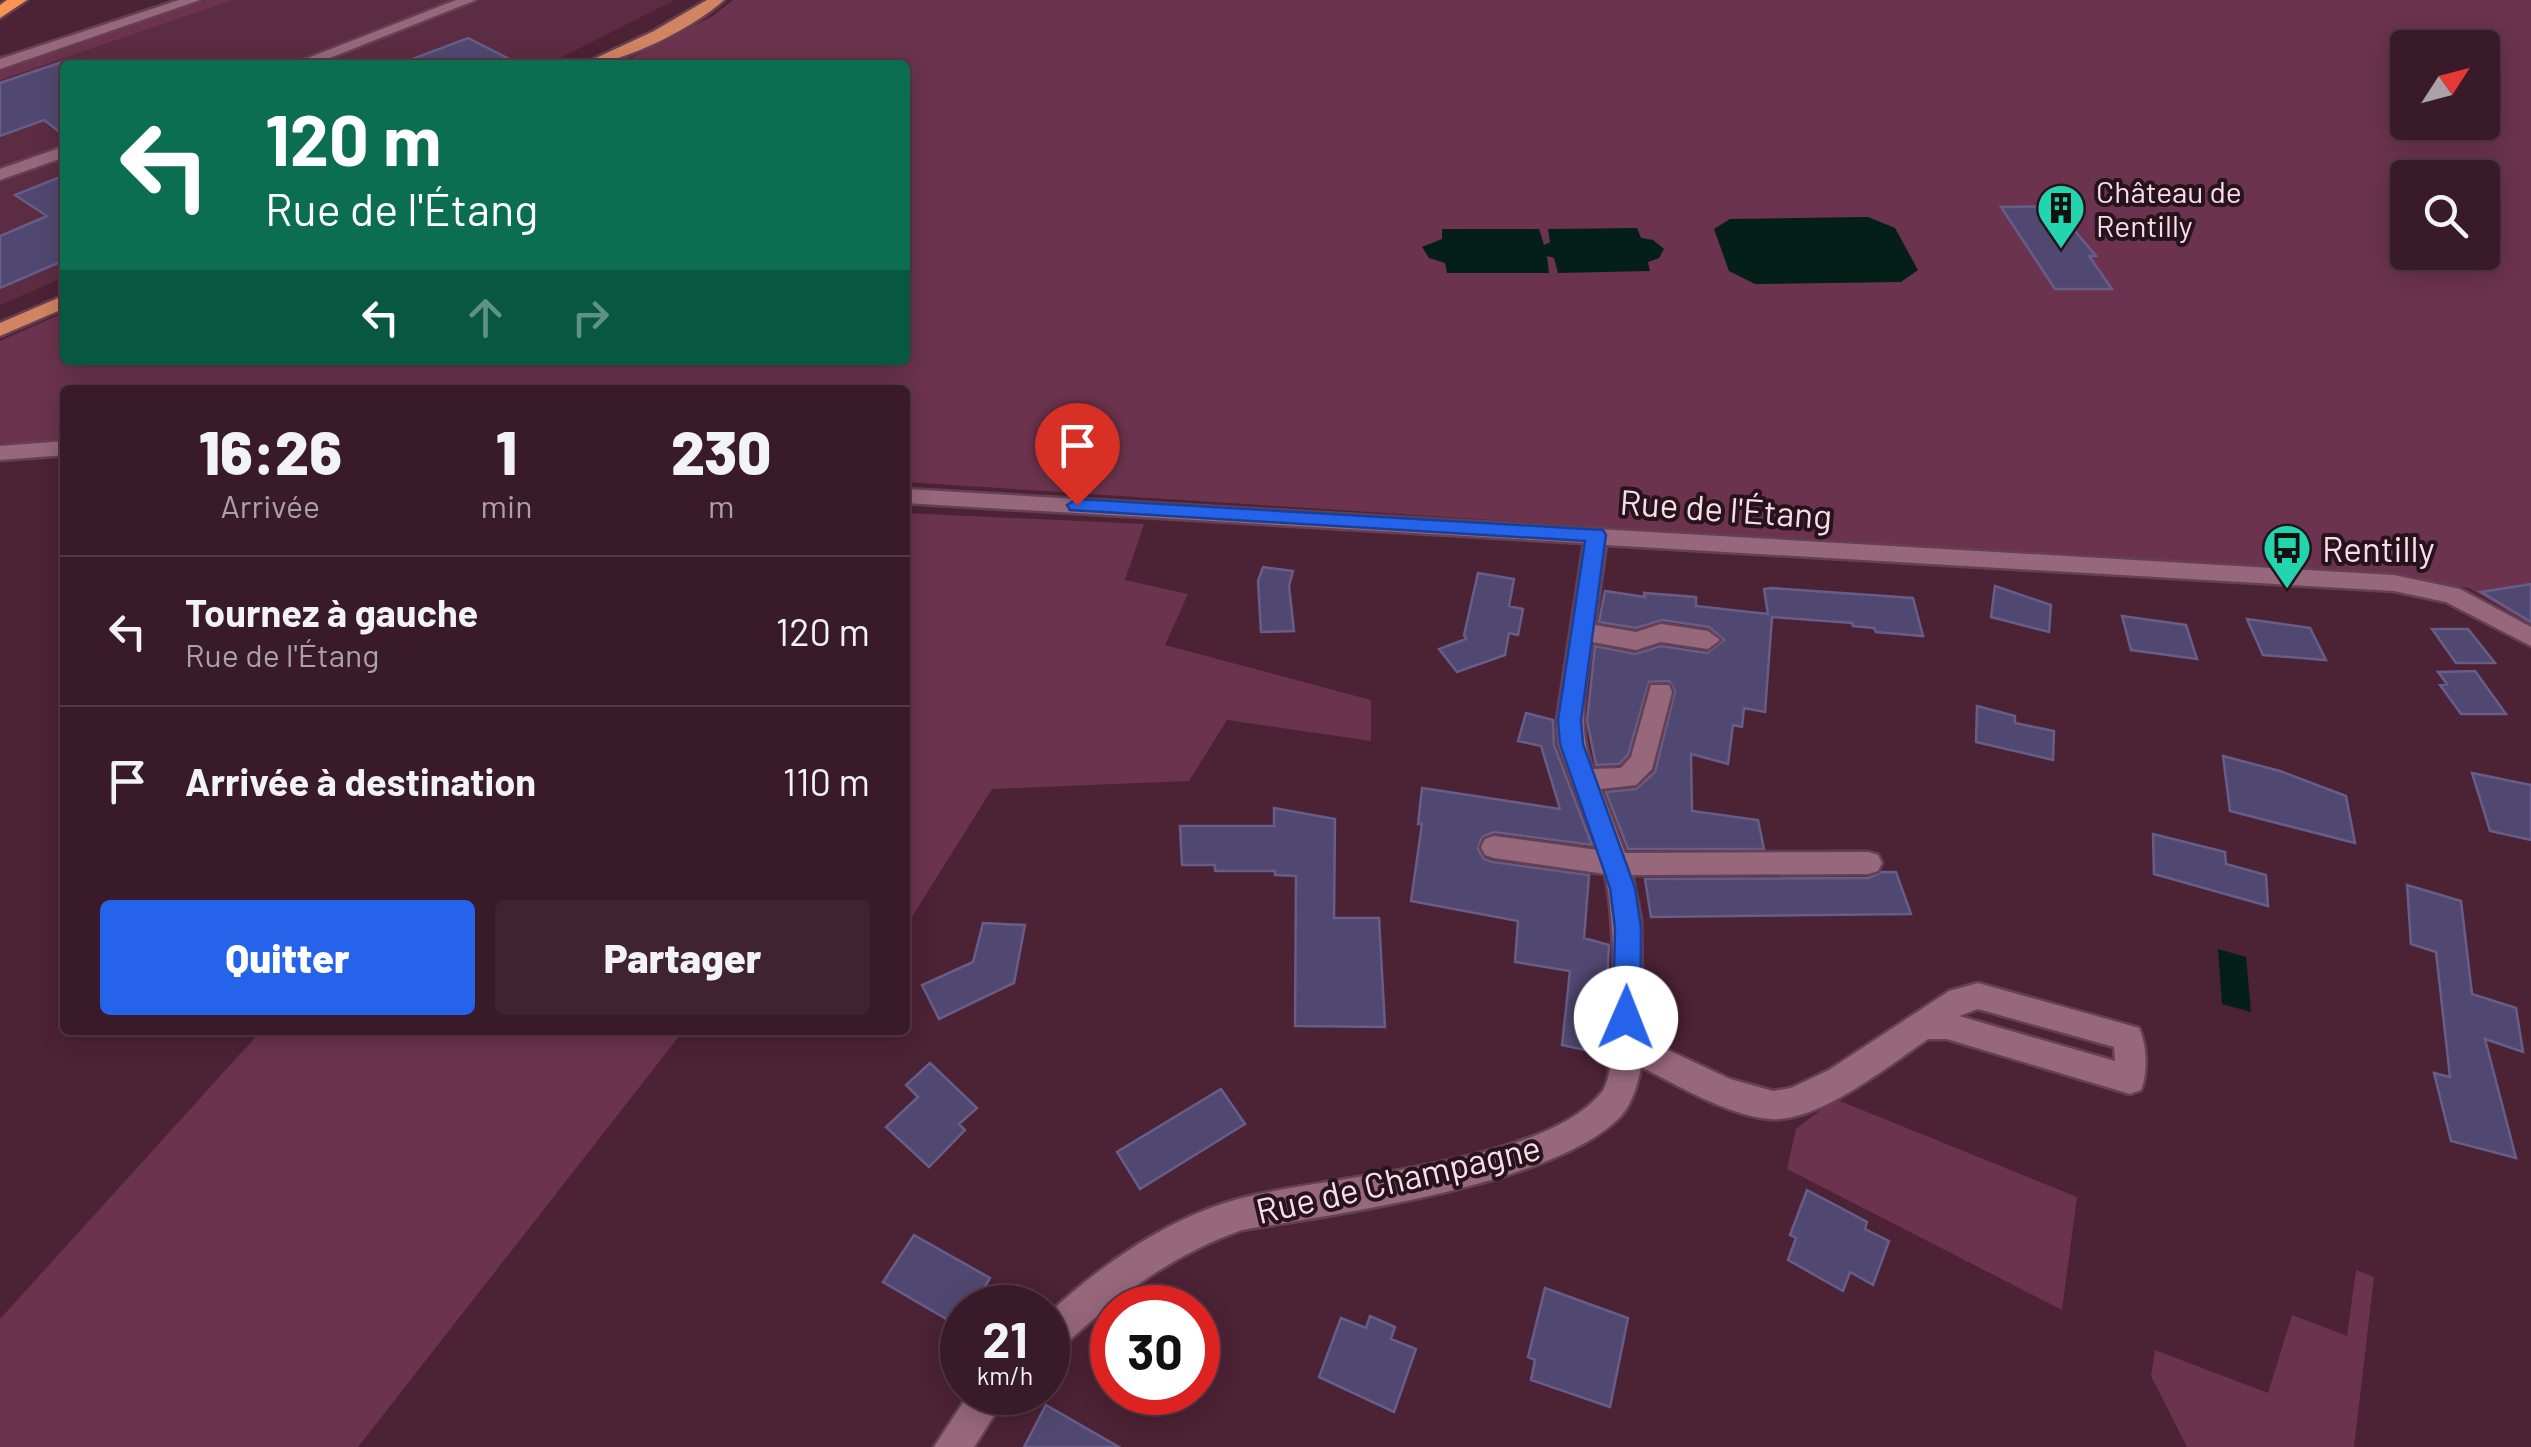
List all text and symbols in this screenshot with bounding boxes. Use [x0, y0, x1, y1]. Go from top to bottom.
north arrow [2390, 30, 2500, 140]
map controls [2390, 30, 2500, 270]
text: 120 m [265, 96, 441, 180]
icon: left [100, 100, 230, 230]
button: search [2390, 160, 2500, 270]
place label: Château de Rentilly [2096, 173, 2242, 243]
text: Rue de l'Étang [265, 181, 538, 235]
building icon: Château de Rentilly [2035, 182, 2087, 250]
icon: left [353, 290, 408, 345]
icon: ahead [458, 290, 513, 345]
icon: right [563, 290, 618, 345]
pin [1035, 403, 1120, 506]
text: 16:26 [199, 415, 342, 487]
text: 1 [496, 415, 517, 487]
text: 230 [671, 415, 771, 487]
icon: arrive [1050, 418, 1105, 473]
street label: Rue de l'Étang [1618, 480, 1834, 536]
text: Arrivée [220, 486, 320, 524]
text: min [481, 486, 532, 524]
text: m [708, 486, 734, 524]
bus stop icon: Rentilly [2261, 522, 2313, 590]
place label: Rentilly [2322, 527, 2435, 569]
text: Tournez à gauche [185, 589, 478, 635]
icon: left [100, 604, 155, 659]
text: 120 m [776, 608, 870, 654]
text: Rue de l'Étang [185, 635, 379, 673]
icon: arrive [100, 754, 155, 809]
text: Arrivée à destination [185, 758, 536, 804]
text: 110 m [783, 758, 870, 804]
button: Quitter [100, 900, 475, 1015]
button: Partager [495, 900, 870, 1015]
position arrow [1574, 966, 1678, 1070]
street label: Rue de Champagne [1252, 1125, 1544, 1231]
speed limit sign: 30 [1090, 1285, 1220, 1415]
text: 21 [982, 1308, 1028, 1368]
text: km/h [977, 1360, 1033, 1390]

